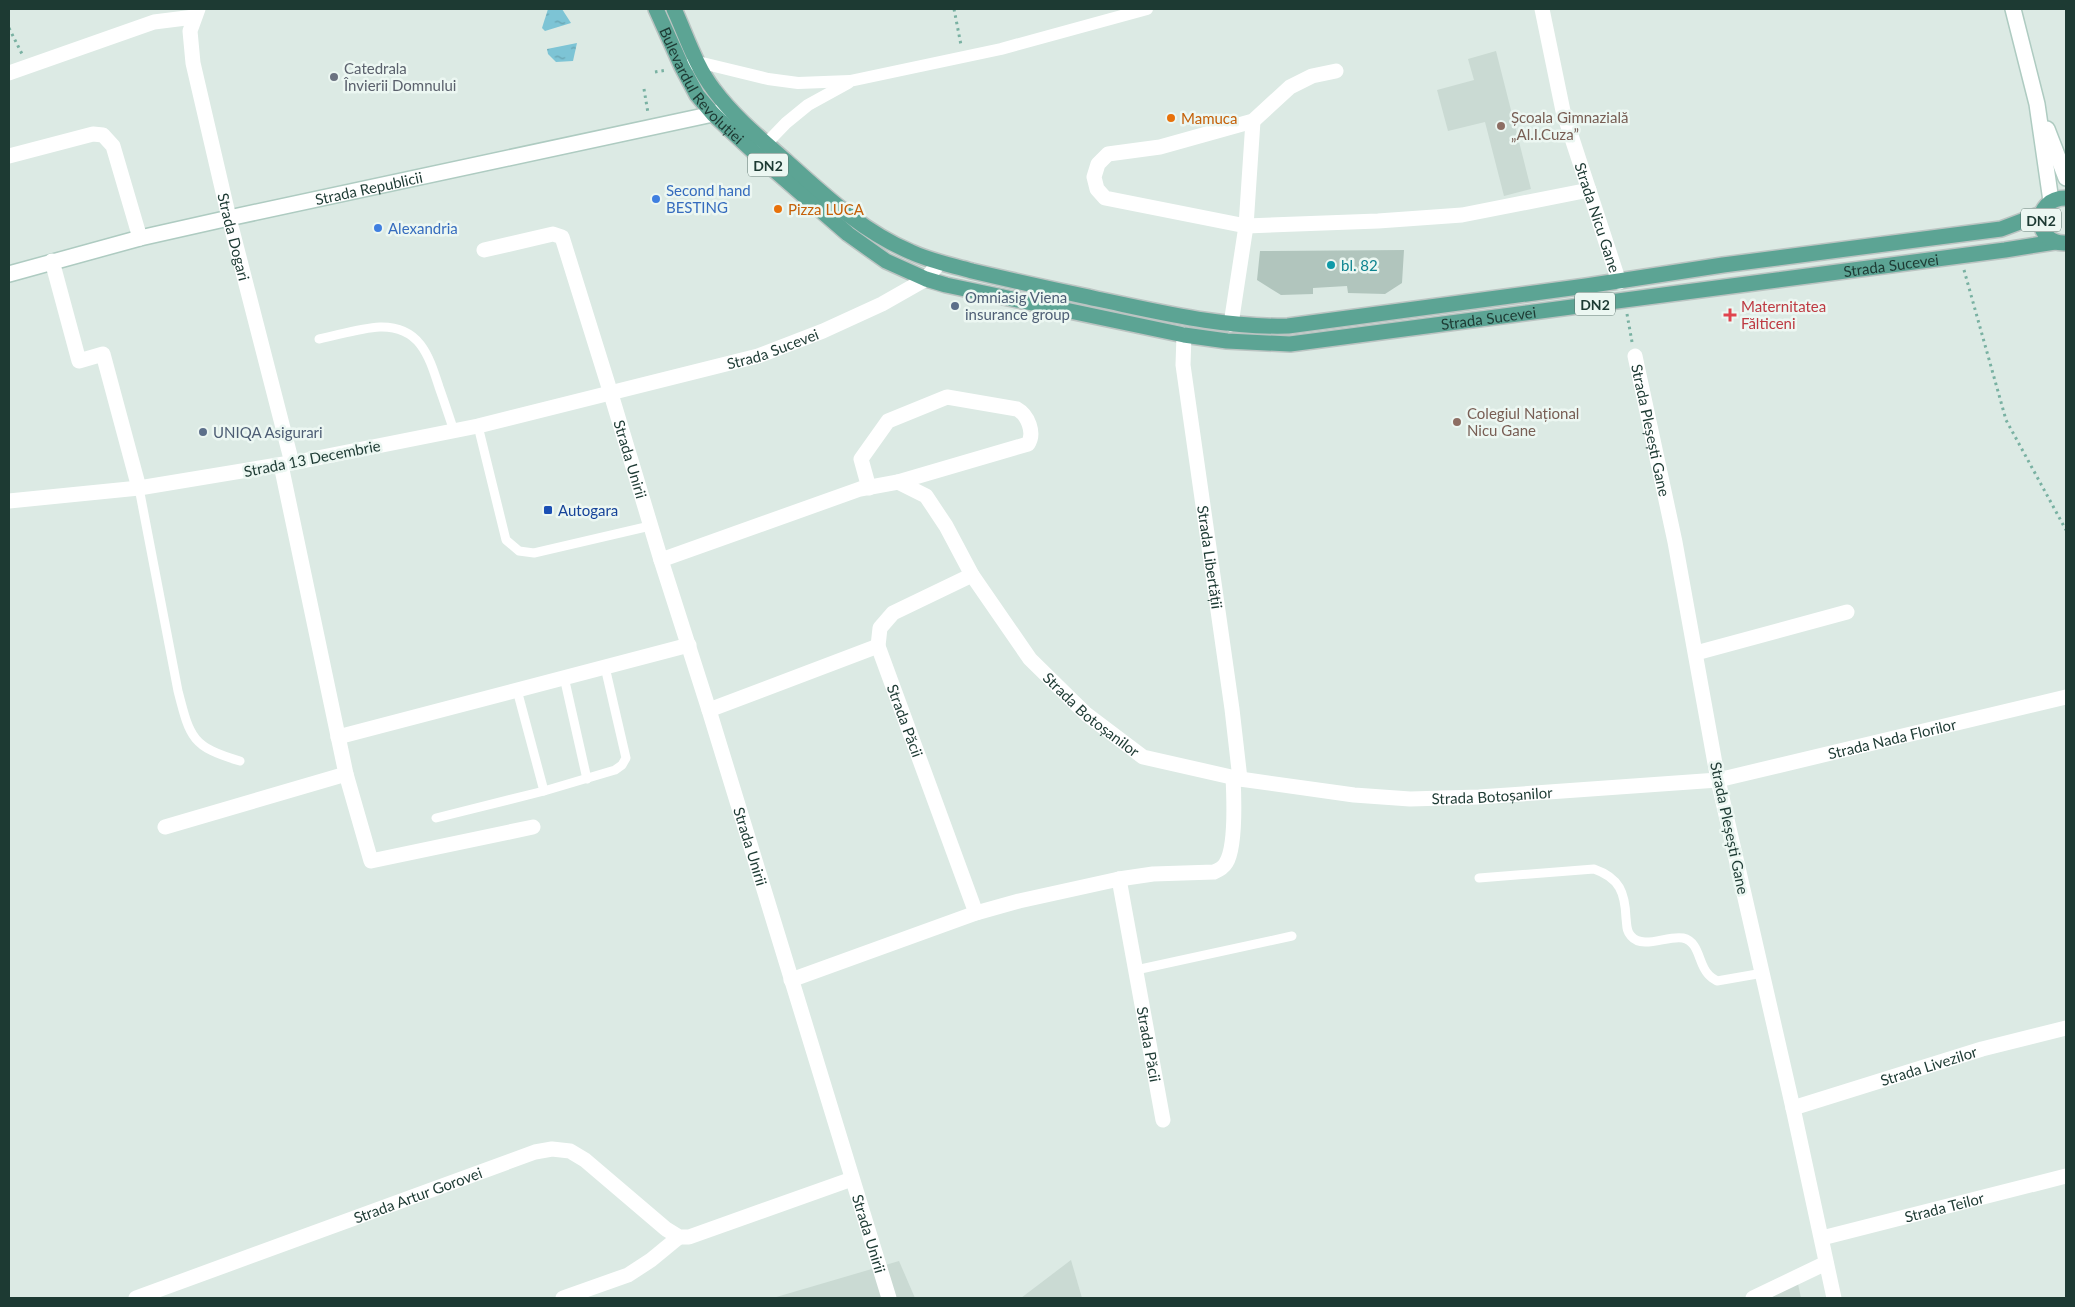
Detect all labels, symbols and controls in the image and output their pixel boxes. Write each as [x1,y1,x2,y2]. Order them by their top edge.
street label: Bulevardul Revoluției [656,24,748,147]
place label: Catedrala Învierii Domnului [343,59,456,94]
marker: Catedrala Învierii Domnului [328,71,340,83]
place label: Școala Gimnazială „Al.I.Cuza” [1511,108,1628,143]
place label: Mamuca [1181,109,1237,127]
marker: Mamuca [1165,112,1177,124]
marker: Școala Gimnazială „Al.I.Cuza” [1495,120,1507,132]
road number: DN2 [748,154,788,176]
street label: Strada Nicu Gane [1571,160,1624,275]
street label: Strada Republicii [313,168,424,208]
place label: Second hand BESTING [666,181,751,216]
street label: Strada Dogari [214,191,254,282]
marker: Second hand BESTING [650,193,662,205]
place label: Pizza LUCA [788,200,865,218]
marker: Pizza LUCA [772,203,784,215]
road number: DN2 [2021,208,2061,232]
place label: Alexandria [388,219,458,237]
marker: Alexandria [372,222,384,234]
street label: Strada Sucevei [1842,250,1940,280]
place label: bl. 82 [1341,256,1378,274]
marker: bl. 82 [1325,259,1337,271]
place label: Omniasig Viena insurance group [965,288,1070,323]
road number: DN2 [1575,292,1615,316]
place label: Maternitatea Fălticeni [1741,297,1826,332]
marker: Omniasig Viena insurance group [949,300,961,312]
street label: Strada Sucevei [1440,303,1537,333]
marker: Maternitatea Fălticeni [1723,308,1737,322]
street label: Strada Sucevei [725,325,821,372]
street label: Strada Pleșești Gane [1628,362,1674,498]
place label: Colegiul Național Nicu Gane [1467,404,1579,439]
marker: Colegiul Național Nicu Gane [1451,416,1463,428]
street label: Strada Unirii [610,418,651,501]
place label: UNIQA Asigurari [213,423,323,441]
marker: UNIQA Asigurari [197,426,209,438]
street label: Strada 13 Decembrie [242,436,382,480]
place label: Autogara [558,501,618,519]
marker: Autogara [542,504,554,516]
street label: Strada Libertății [1194,504,1227,610]
street label: Strada Botoșanilor [1040,668,1144,761]
street label: Strada Păcii [884,682,927,759]
street label: Strada Nada Florilor [1826,714,1958,762]
street label: Strada Pleșești Gane [1707,760,1753,896]
street label: Strada Botoșanilor [1431,783,1554,807]
street label: Strada Unirii [730,805,771,888]
street label: Strada Păcii [1133,1005,1165,1083]
street label: Strada Livezilor [1878,1042,1980,1089]
street label: Strada Artur Gorovei [351,1163,484,1227]
street label: Strada Teilor [1902,1188,1986,1226]
street label: Strada Unirii [849,1192,890,1275]

